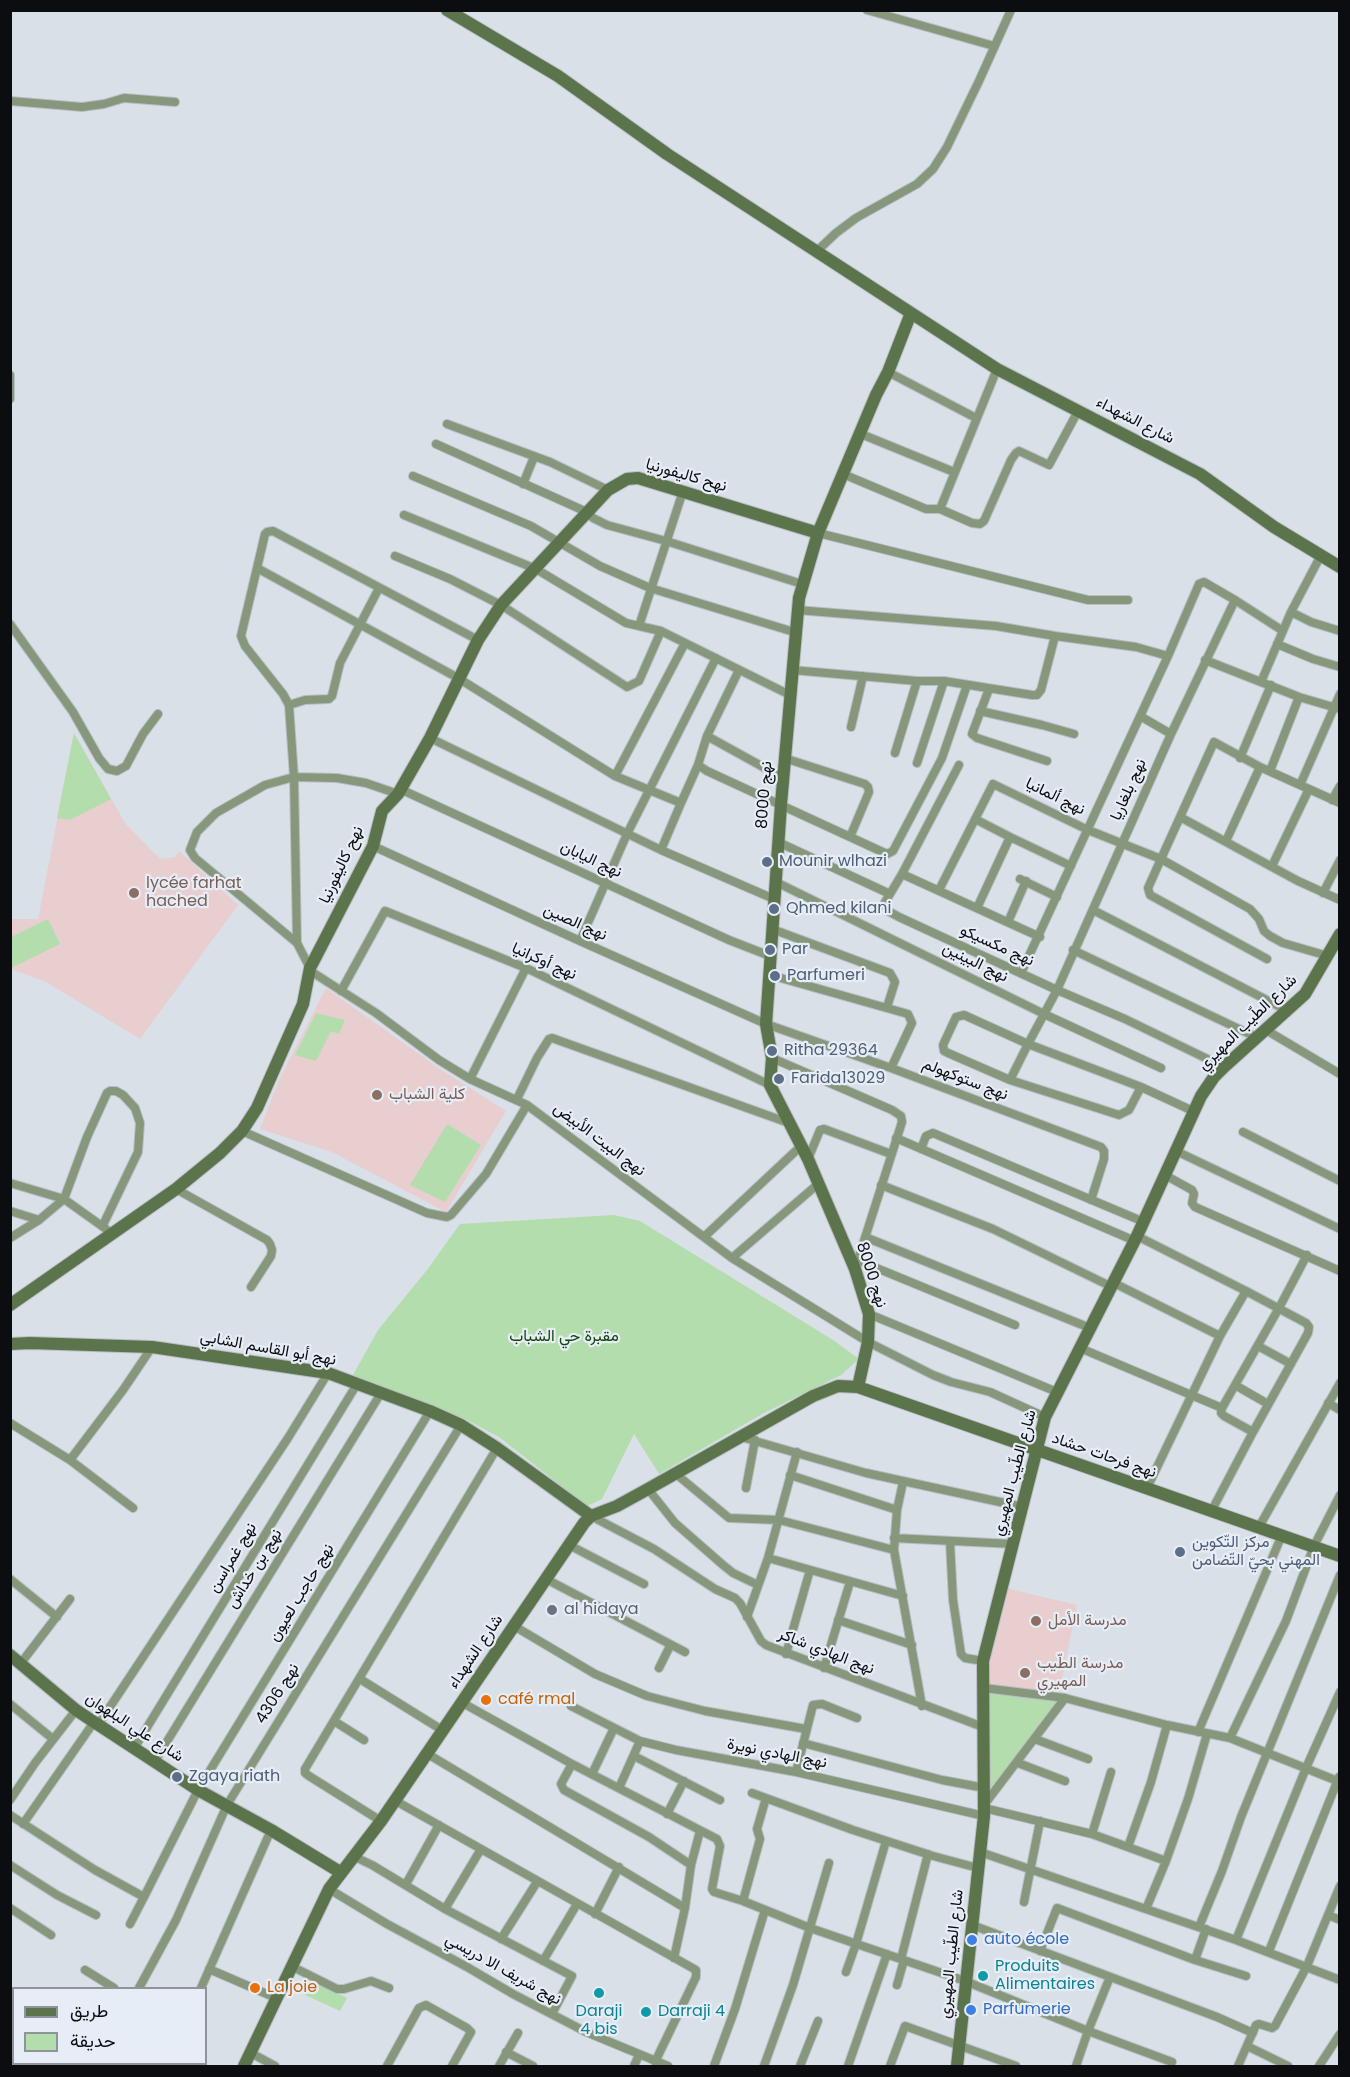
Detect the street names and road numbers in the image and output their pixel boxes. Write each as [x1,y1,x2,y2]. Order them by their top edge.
street label: شارع الشهداء [1093,393,1177,449]
street label: نهح كاليفورنيا [643,455,729,497]
street label: نهج بلغاريا [1107,756,1151,824]
street label: نهج 8000 [753,760,777,830]
street label: نهج ألمانيا [1022,774,1088,820]
street label: نهح كاليفورنيا [316,823,368,907]
street label: نهج اليابان [557,837,625,883]
street label: نهج الصين [540,900,610,946]
street label: نهج مكسيكو [957,921,1037,971]
street label: نهج أوكرانيا [509,939,579,985]
street label: نهج البينين [939,939,1011,987]
street label: شارع الطّيب المهيري [1195,971,1301,1075]
street label: نهج ستوكهولم [919,1055,1011,1105]
street label: نهج البيت الأبيض [549,1099,649,1181]
street label: نهج 8000 [851,1240,891,1310]
street label: نهج أبو القاسم الشابي [199,1328,337,1370]
street label: شارع الطّيب المهيري [989,1408,1041,1538]
street label: نهج فرحات حشاد [1049,1429,1159,1483]
street label: نهج غمراسن [205,1520,261,1596]
street label: نهج بن خداش [223,1526,287,1612]
street label: نهج حاجب لعيون [265,1541,339,1645]
street label: شارع الشهداء [444,1611,508,1693]
street label: نهج الهادي شاكر [775,1625,877,1679]
street label: نهج 4306 [252,1660,304,1728]
street label: شارع علي البلهوان [81,1689,187,1767]
street label: نهج الهادي نويرة [726,1735,828,1773]
street label: شارع الطّيب المهيري [936,1888,968,2020]
street label: نهج شريف الا دريسي [442,1930,564,2010]

